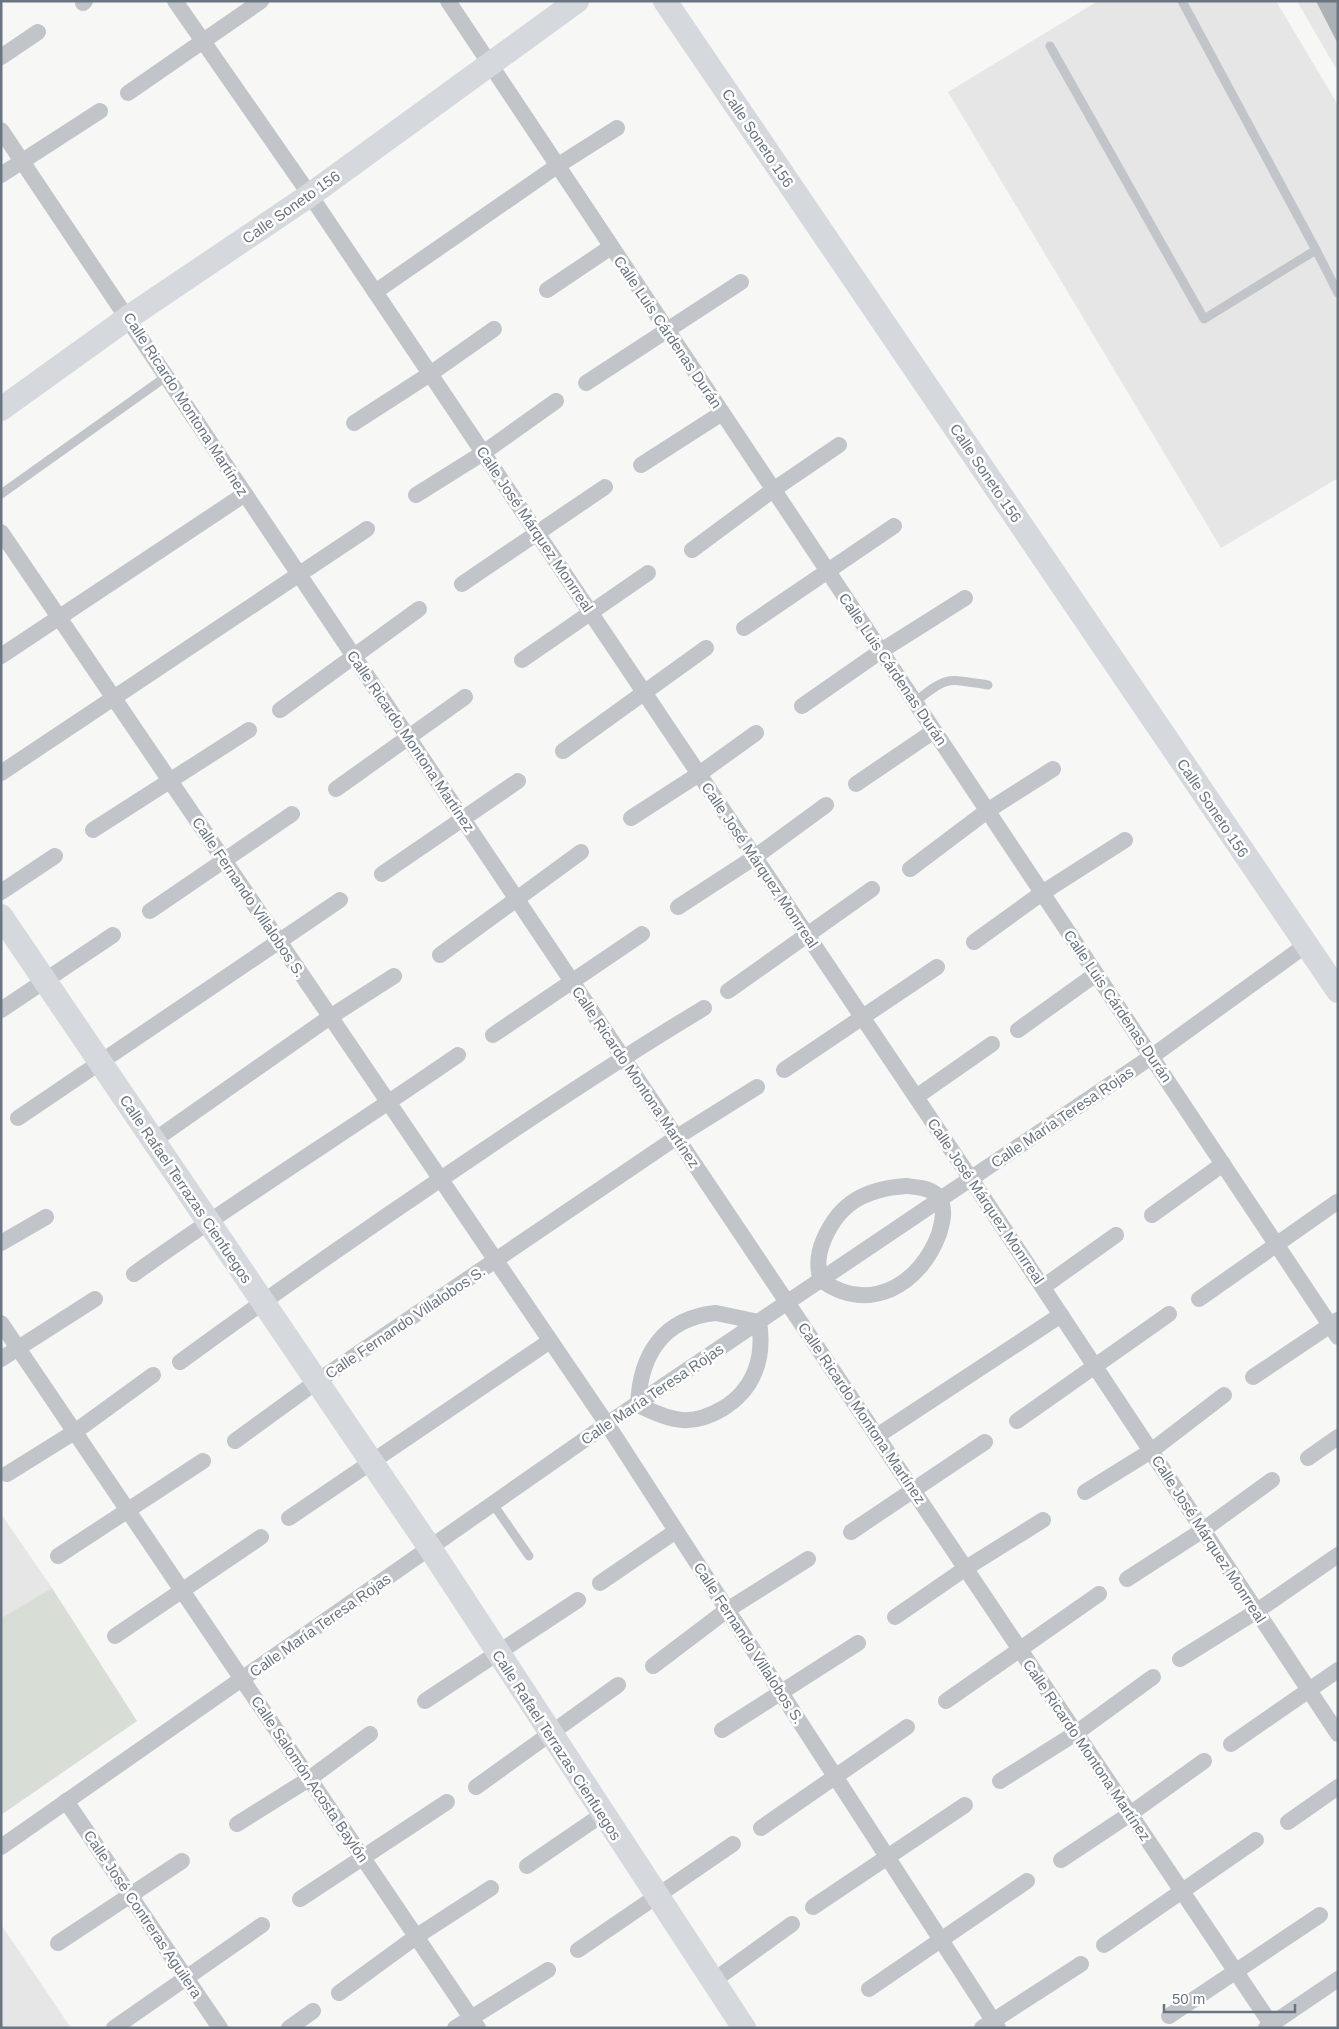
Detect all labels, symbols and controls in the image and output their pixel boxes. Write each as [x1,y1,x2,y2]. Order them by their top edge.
street label: Calle Soneto 156 [719,86,797,190]
street label: Calle Soneto 156 [239,167,343,247]
street label: Calle Luis Cárdenas Durán [611,253,725,411]
street label: Calle Ricardo Montona Martínez [120,309,252,499]
street label: Calle Soneto 156 [947,421,1025,525]
street label: Calle José Márquez Monrreal [473,443,597,615]
street label: Calle Luis Cárdenas Durán [836,590,950,748]
street label: Calle Ricardo Montona Martínez [344,647,478,835]
street label: Calle Soneto 156 [1174,756,1252,860]
street label: Calle José Márquez Monrreal [698,779,822,951]
street label: Calle Fernando Villalobos S. [189,814,309,980]
street label: Calle Luis Cárdenas Durán [1061,927,1175,1085]
street label: Calle Ricardo Montona Martínez [569,983,703,1171]
street label: Calle María Teresa Rojas [988,1063,1136,1171]
street label: Calle Rafael Terrazas Cienfuegos [117,1092,255,1286]
street label: Calle José Márquez Monrreal [924,1115,1048,1287]
street label: Calle Fernando Villalobos S. [322,1262,488,1382]
street label: Calle Ricardo Montona Martínez [795,1319,929,1507]
street label: Calle María Teresa Rojas [578,1340,726,1448]
street label: Calle José Márquez Monrreal [1149,1452,1269,1626]
street label: Calle Fernando Villalobos S. [690,1559,808,1727]
street label: Calle María Teresa Rojas [246,1570,394,1680]
street label: Calle Rafael Terrazas Cienfuegos [489,1647,625,1843]
street label: Calle Ricardo Montona Martínez [1020,1656,1154,1844]
street label: Calle Salomón Acosta Baylón [248,1693,372,1865]
street label: Calle José Contreras Aguilera [80,1827,206,2002]
scale bar [1164,1982,1295,2014]
text: 50 m [1172,1990,1205,2007]

